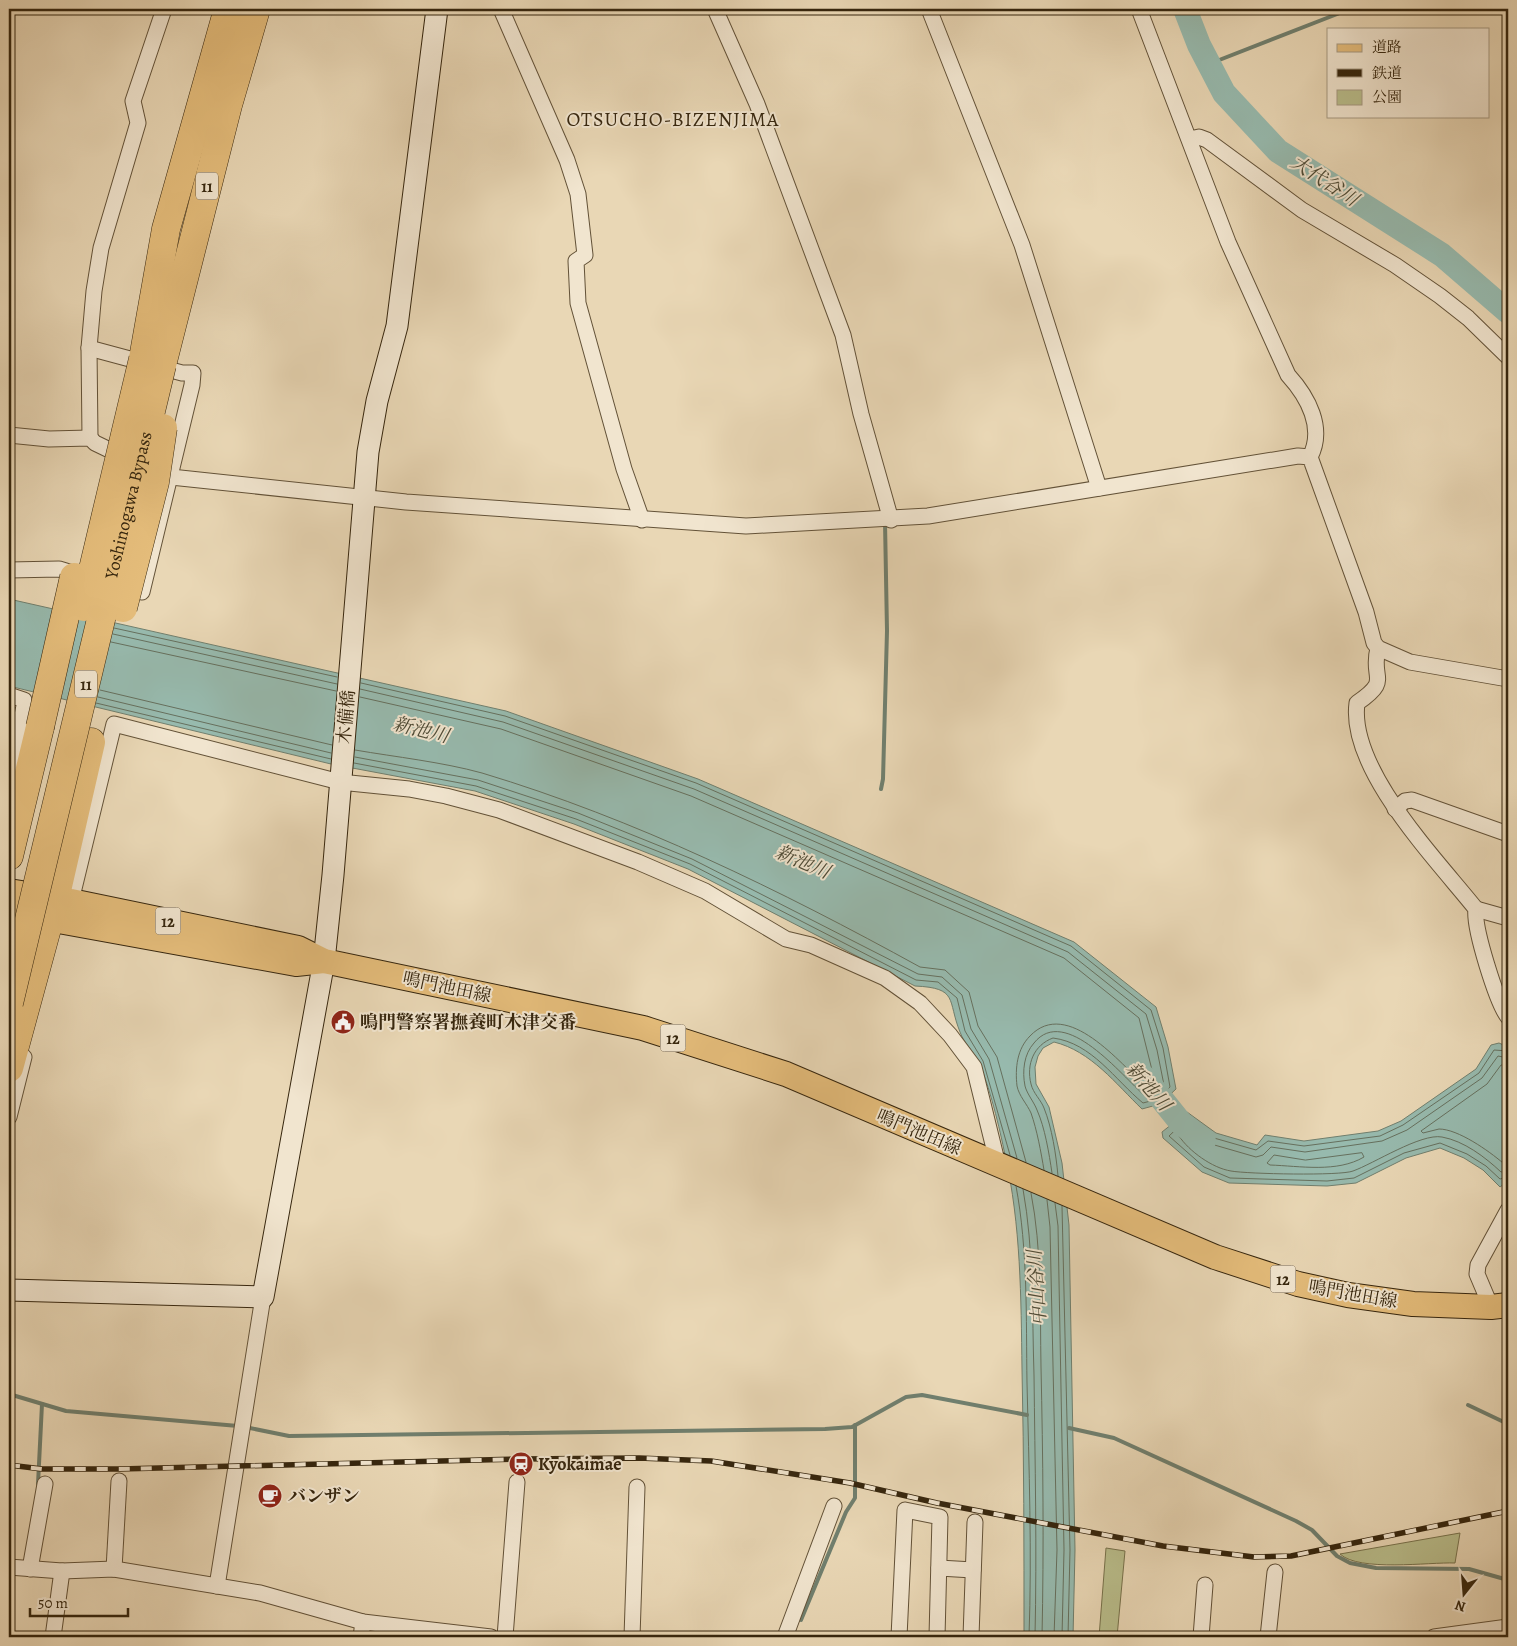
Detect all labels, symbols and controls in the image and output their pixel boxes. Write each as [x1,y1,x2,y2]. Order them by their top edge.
legend [1327,28,1490,118]
text: 道路 [1372,37,1402,57]
text: 鉄道 [1372,63,1402,83]
text: 公園 [1372,87,1402,107]
district label: OTSUCHO-BIZENJIMA [566,106,780,133]
water label: 大代谷川 [1285,149,1365,214]
road number: 11 [196,172,218,200]
street label: Yoshinogawa Bypass [99,429,158,582]
road number: 11 [75,671,97,698]
street label: 木備橋 [332,689,360,745]
water label: 新池川 [390,710,453,750]
water label: 新池川 [771,839,836,886]
road number: 12 [156,908,180,934]
street label: 鳴門池田線 [400,966,494,1008]
public building icon: 鳴門警察署撫養町木津交番 [330,1009,356,1035]
place label: 鳴門警察署撫養町木津交番 [360,1010,576,1034]
road number: 12 [660,1024,686,1052]
water label: 新池川 [1120,1057,1178,1118]
street label: 鳴門池田線 [873,1103,965,1161]
water label: 中山谷川 [1021,1247,1053,1327]
road number: 12 [1270,1266,1296,1292]
street label: 鳴門池田線 [1307,1274,1399,1314]
station icon: Kyokaimae [508,1451,534,1477]
place label: Kyokaimae [538,1452,622,1476]
cafe icon: バンザン [257,1483,283,1509]
place label: バンザン [288,1484,360,1508]
north arrow [1440,1568,1490,1618]
scale bar [30,1586,128,1618]
text: 50 m [38,1593,68,1613]
text: N [1453,1595,1468,1617]

